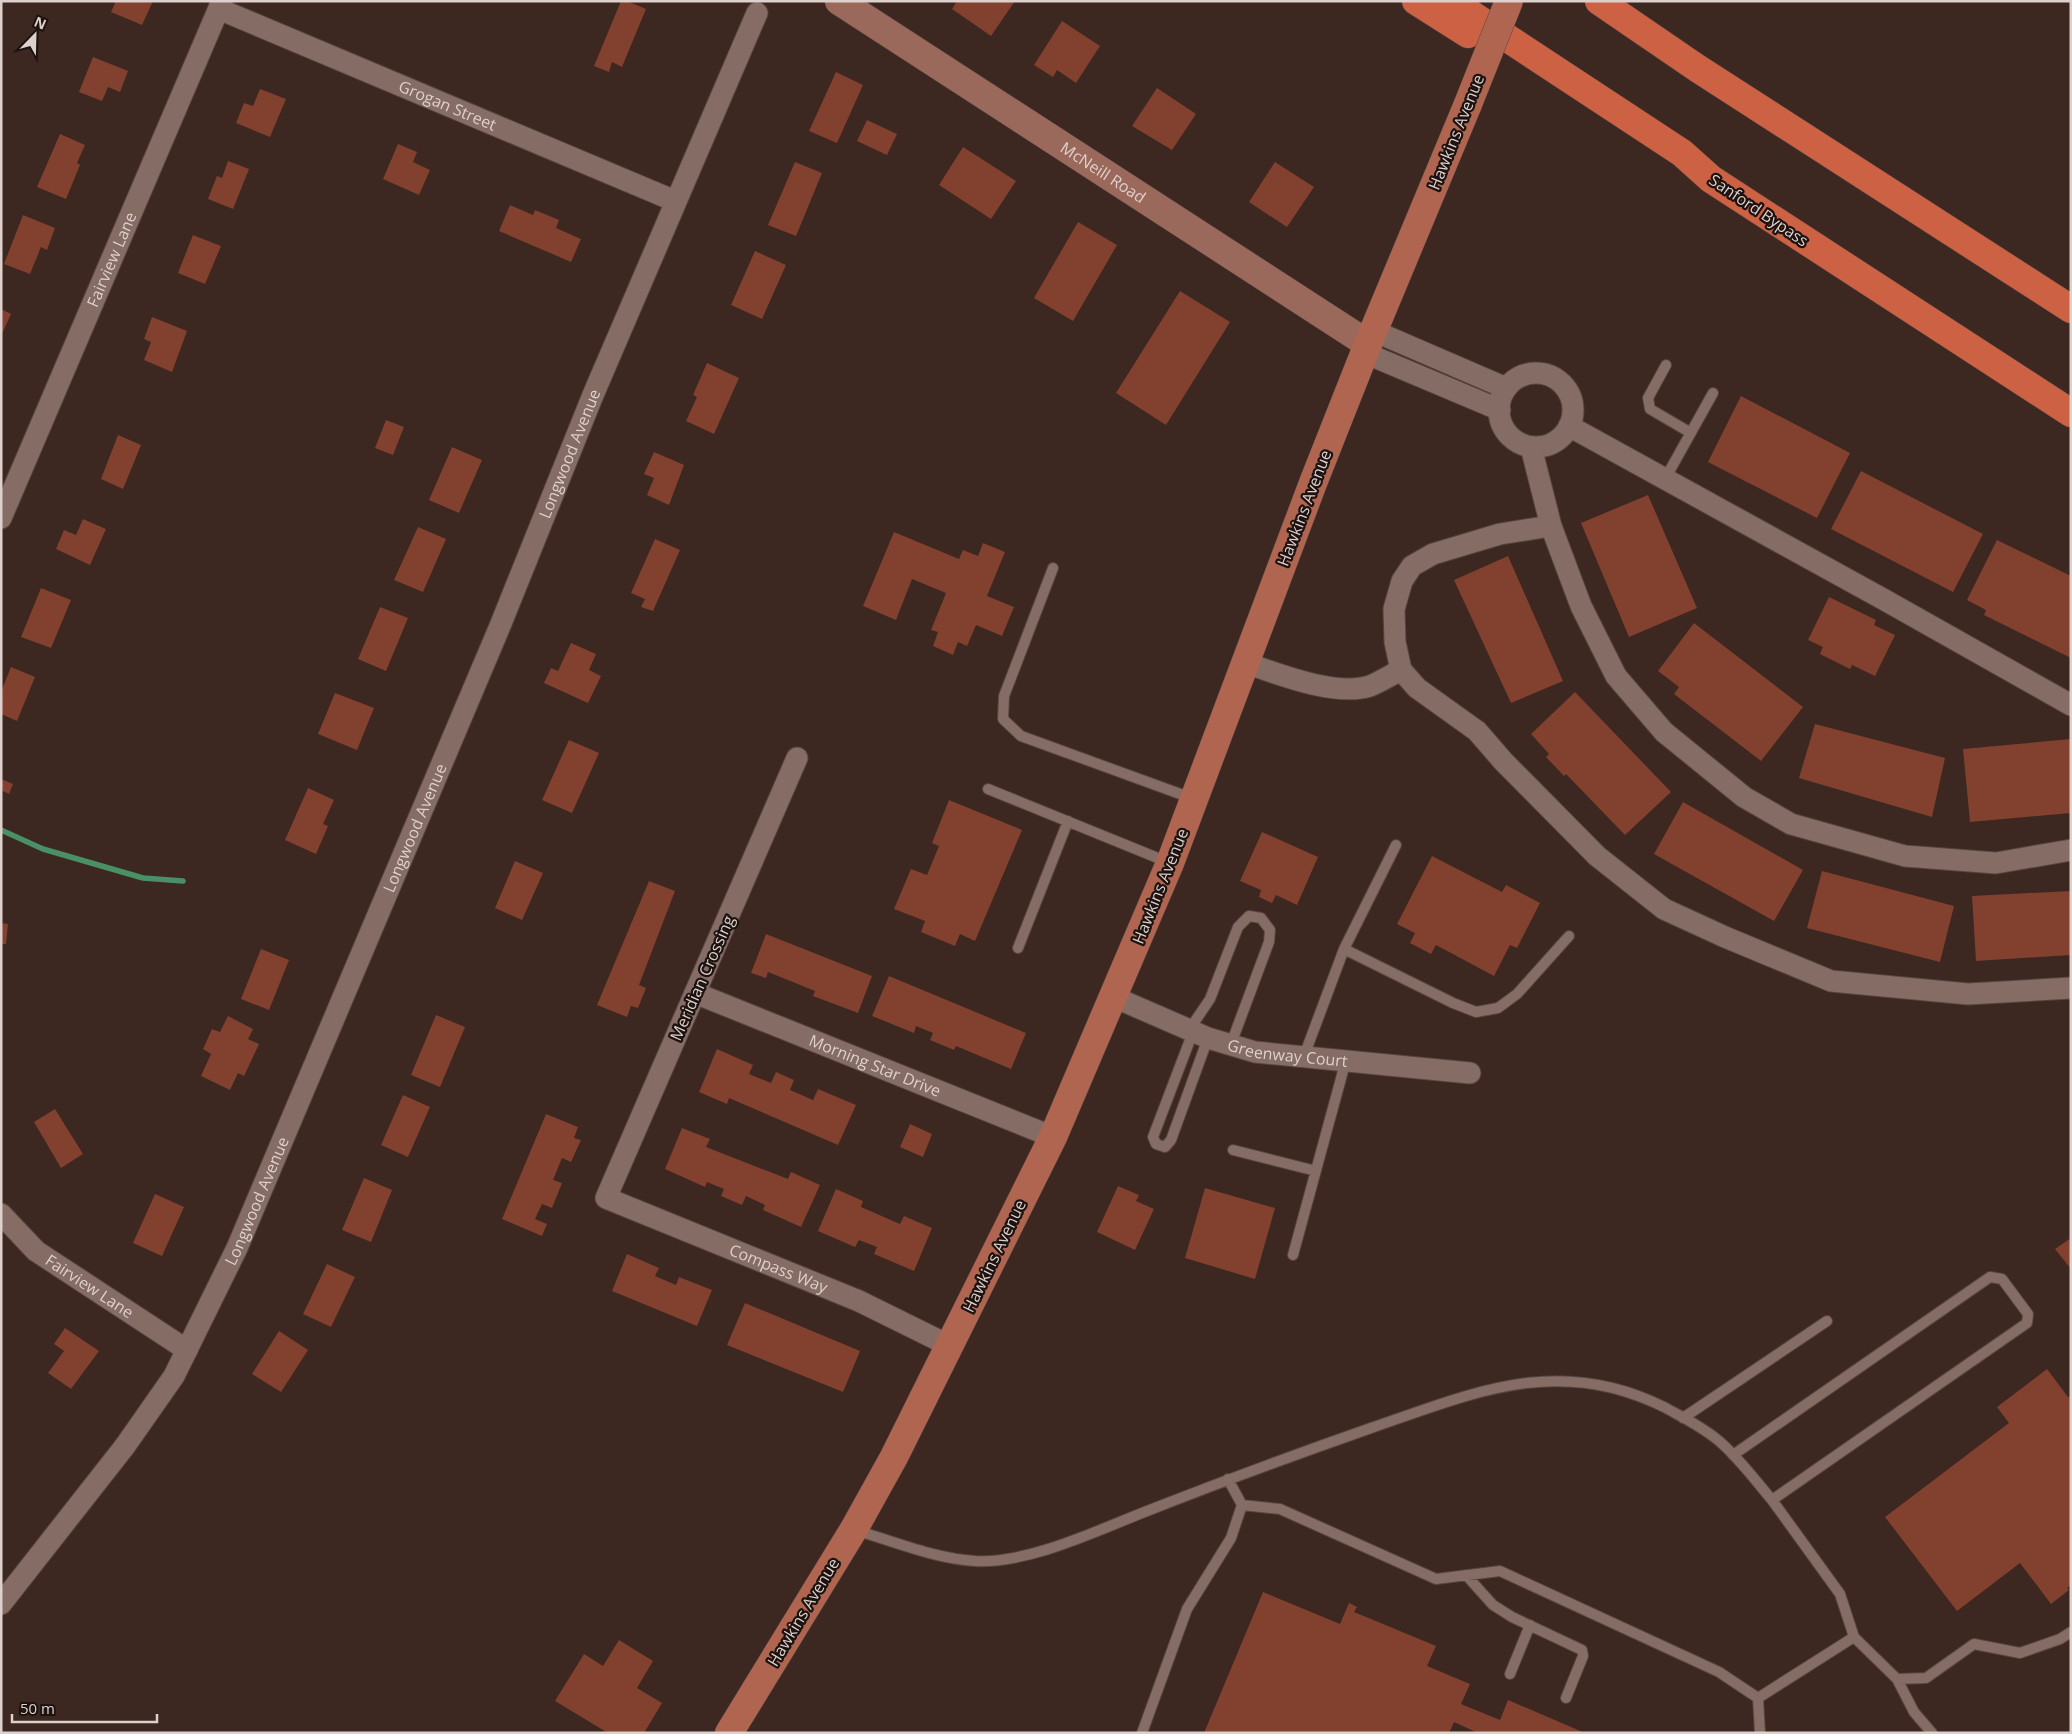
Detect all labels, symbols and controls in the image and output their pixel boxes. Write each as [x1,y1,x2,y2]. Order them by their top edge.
north arrow [10,10,60,60]
text: N [31,12,49,34]
street label: Hawkins Avenue [1423,71,1489,193]
street label: Grogan Street [395,75,500,136]
street label: McNeill Road [1056,137,1150,208]
street label: Sanford Bypass [1705,169,1813,251]
street label: Fairview Lane [81,209,141,311]
street label: Longwood Avenue [533,385,605,522]
street label: Hawkins Avenue [1272,447,1336,569]
street label: Longwood Avenue [378,760,452,896]
street label: Hawkins Avenue [1127,825,1193,947]
street label: Meridian Crossing [665,912,740,1044]
street label: Morning Star Drive [806,1029,944,1102]
street label: Greenway Court [1225,1033,1349,1072]
street label: Longwood Avenue [219,1133,294,1269]
street label: Hawkins Avenue [957,1196,1031,1316]
street label: Compass Way [726,1238,832,1298]
street label: Fairview Lane [41,1249,138,1323]
street label: Hawkins Avenue [762,1554,844,1670]
scale bar [12,1692,158,1724]
text: 50 m [20,1698,55,1718]

